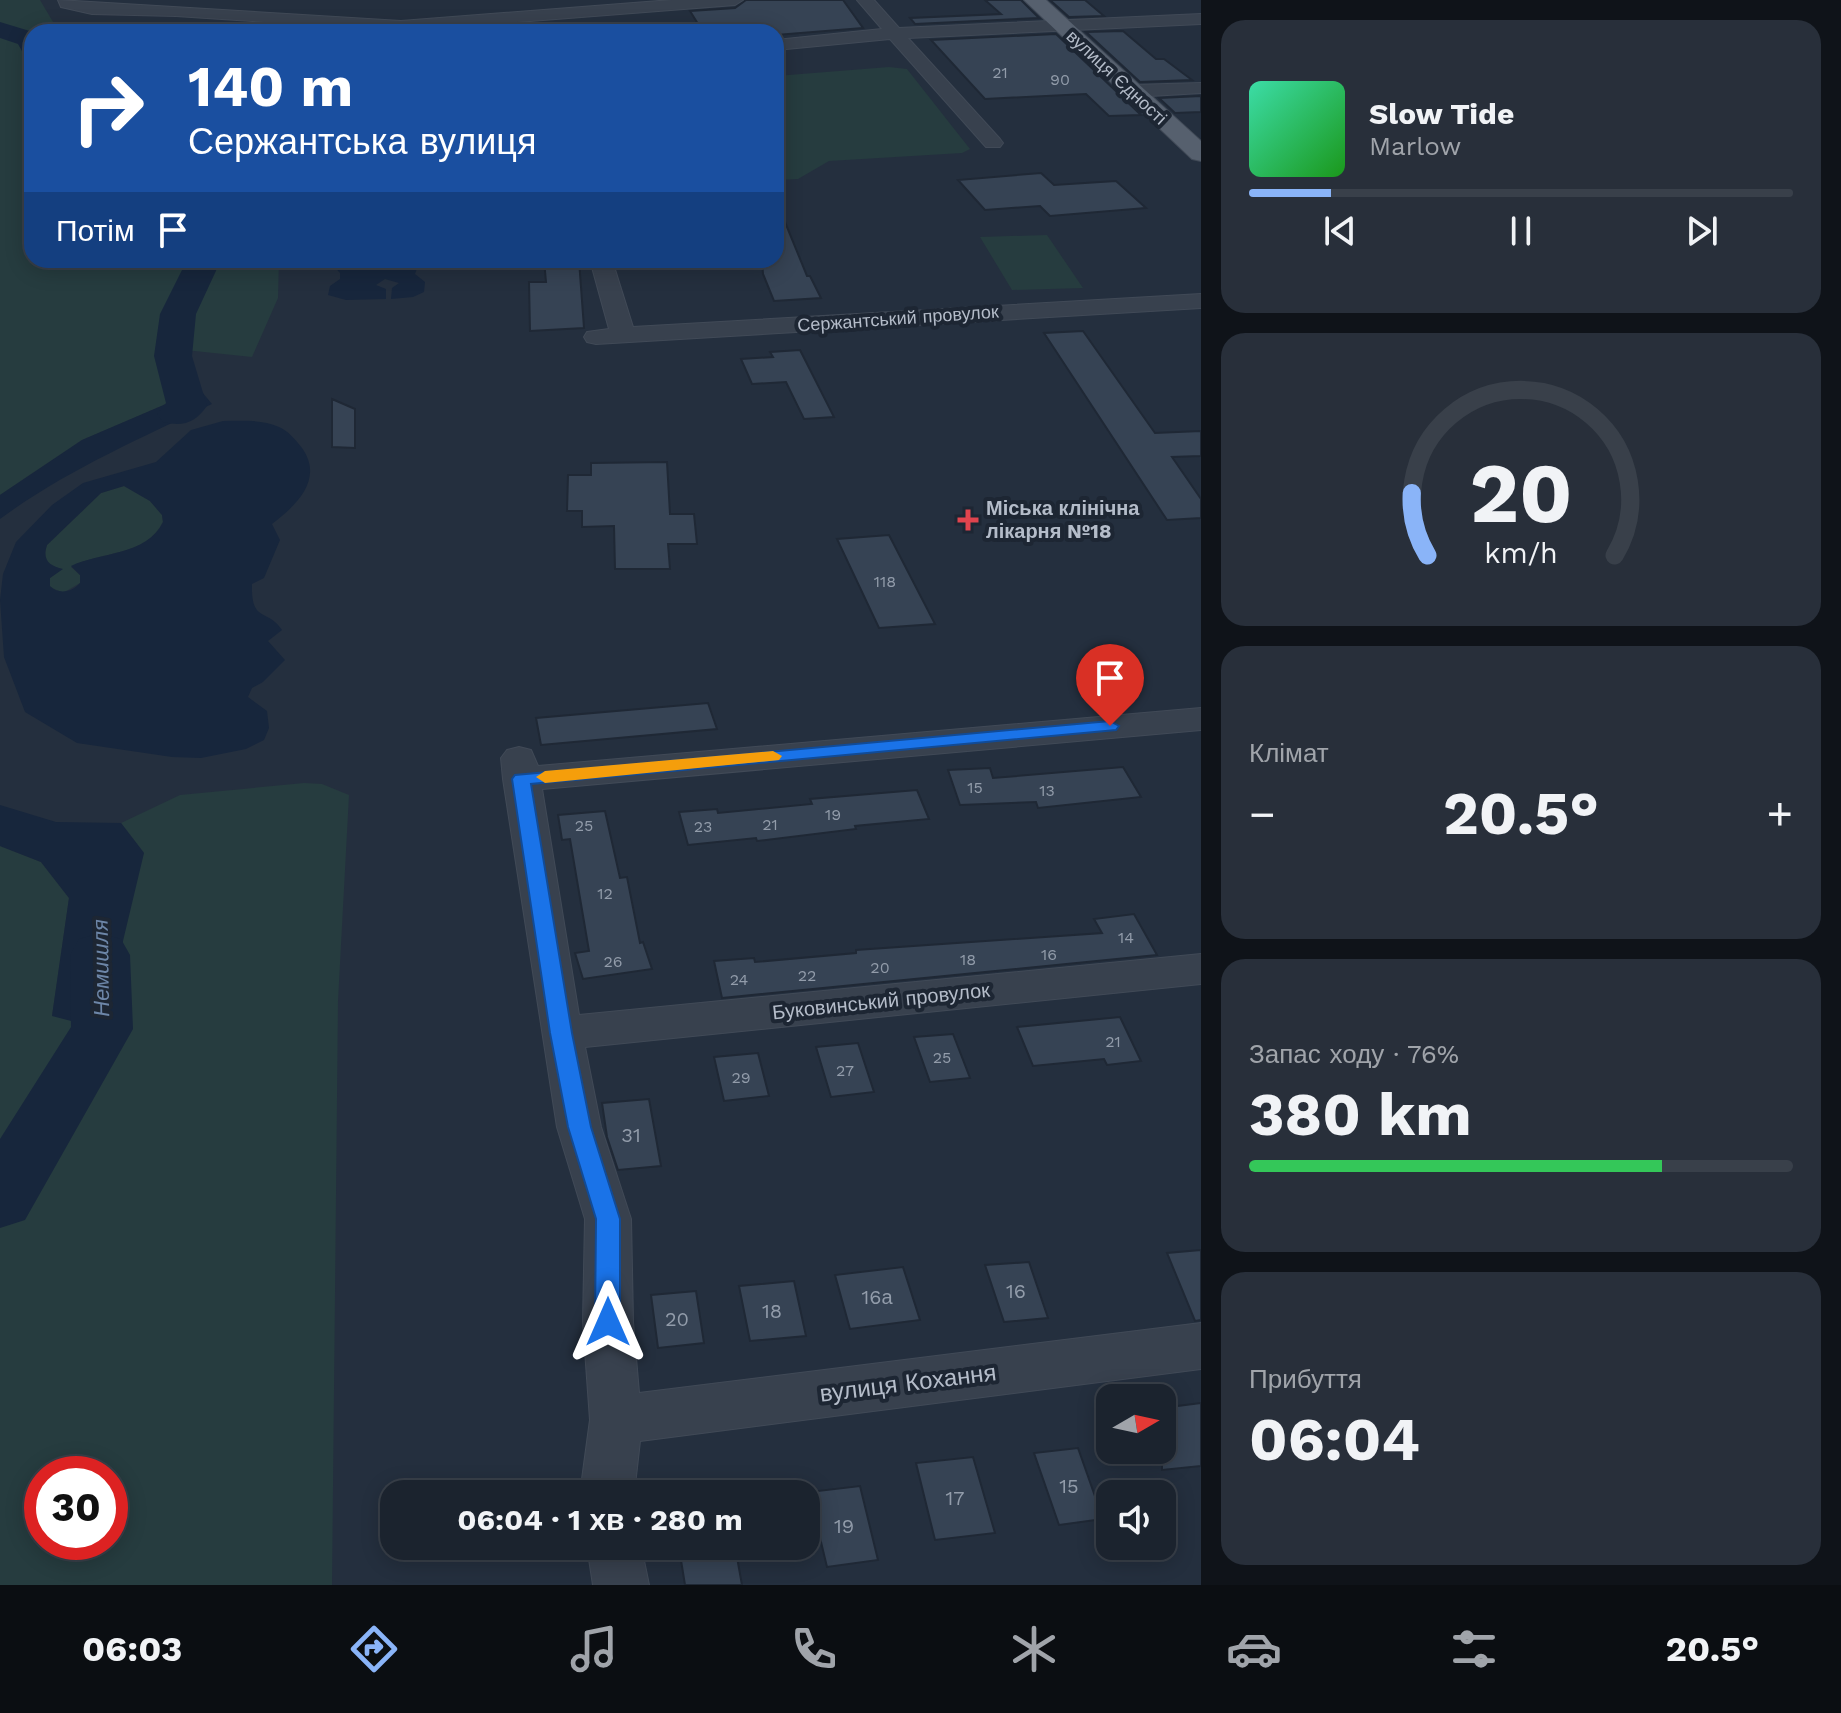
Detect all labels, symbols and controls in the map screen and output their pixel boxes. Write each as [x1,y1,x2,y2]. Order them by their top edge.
street label: вулиця Єдності [1063,25,1171,129]
text: 140 m [188,54,353,120]
icon: right [56,56,160,160]
house number: 21 [992,63,1008,82]
house number: 90 [1050,70,1070,89]
text: Slow Tide [1369,96,1514,131]
text: Сержантська вулиця [188,121,536,163]
text: Marlow [1369,131,1461,161]
icon: arrive [151,208,195,252]
icon: previous [1318,209,1362,253]
icon: pause [1499,209,1543,253]
icon: next [1680,209,1724,253]
text: Потім [56,213,135,248]
street label: Сержантський провулок [797,300,999,336]
text: 20 [1469,444,1573,541]
place label: Міська клінічна лікарня №18 [986,496,1140,543]
marker: Міська клінічна лікарня №18 [957,509,979,531]
text: km/h [1484,536,1558,570]
house number: 118 [874,572,896,591]
pin [1076,644,1144,726]
icon: arrive [1088,656,1132,700]
text: Клімат [1249,738,1329,768]
house number: 15 [967,778,983,797]
text: 20.5° [1443,778,1599,849]
house number: 13 [1039,781,1055,800]
text: − [1249,788,1276,840]
text: + [1766,788,1793,840]
house number: 19 [825,805,841,824]
house number: 21 [762,815,778,834]
house number: 25 [575,816,593,835]
house number: 23 [694,817,712,836]
house number: 12 [597,884,613,903]
water label: Немишля [88,919,114,1017]
house number: 14 [1118,928,1134,947]
house number: 16 [1041,945,1057,964]
house number: 18 [960,950,976,969]
house number: 26 [603,952,623,971]
house number: 20 [870,958,890,977]
house number: 22 [798,966,816,985]
house number: 24 [730,970,749,989]
street label: Буковинський провулок [771,978,991,1024]
house number: 21 [1105,1032,1121,1051]
text: Запас ходу · 76% [1249,1039,1459,1069]
house number: 25 [933,1048,951,1067]
house number: 27 [836,1061,854,1080]
house number: 29 [731,1068,751,1087]
text: 380 km [1249,1079,1472,1150]
house number: 31 [621,1123,641,1147]
house number: 16 [1006,1279,1026,1303]
position arrow [566,1280,650,1364]
house number: 16а [861,1285,893,1309]
house number: 18 [762,1299,782,1323]
house number: 20 [665,1307,689,1331]
street label: вулиця Кохання [818,1358,998,1408]
text: Прибуття [1249,1364,1362,1394]
north arrow [1096,1384,1176,1464]
map controls [1096,1384,1176,1560]
text: 06:04 [1249,1404,1420,1475]
speed limit sign: 30 [24,1456,128,1560]
house number: 15 [1059,1474,1079,1498]
button: sound [1096,1480,1176,1560]
house number: 17 [945,1486,965,1510]
text: 06:04 · 1 хв · 280 m [457,1502,743,1537]
house number: 19 [834,1514,854,1538]
icon: directions [346,1621,402,1677]
icon: music [566,1621,622,1677]
icon: phone [786,1621,842,1677]
icon: climate [1006,1621,1062,1677]
icon: car [1226,1621,1282,1677]
icon: filters [1446,1621,1502,1677]
text: 06:03 [82,1628,182,1670]
text: 20.5° [1665,1628,1759,1670]

